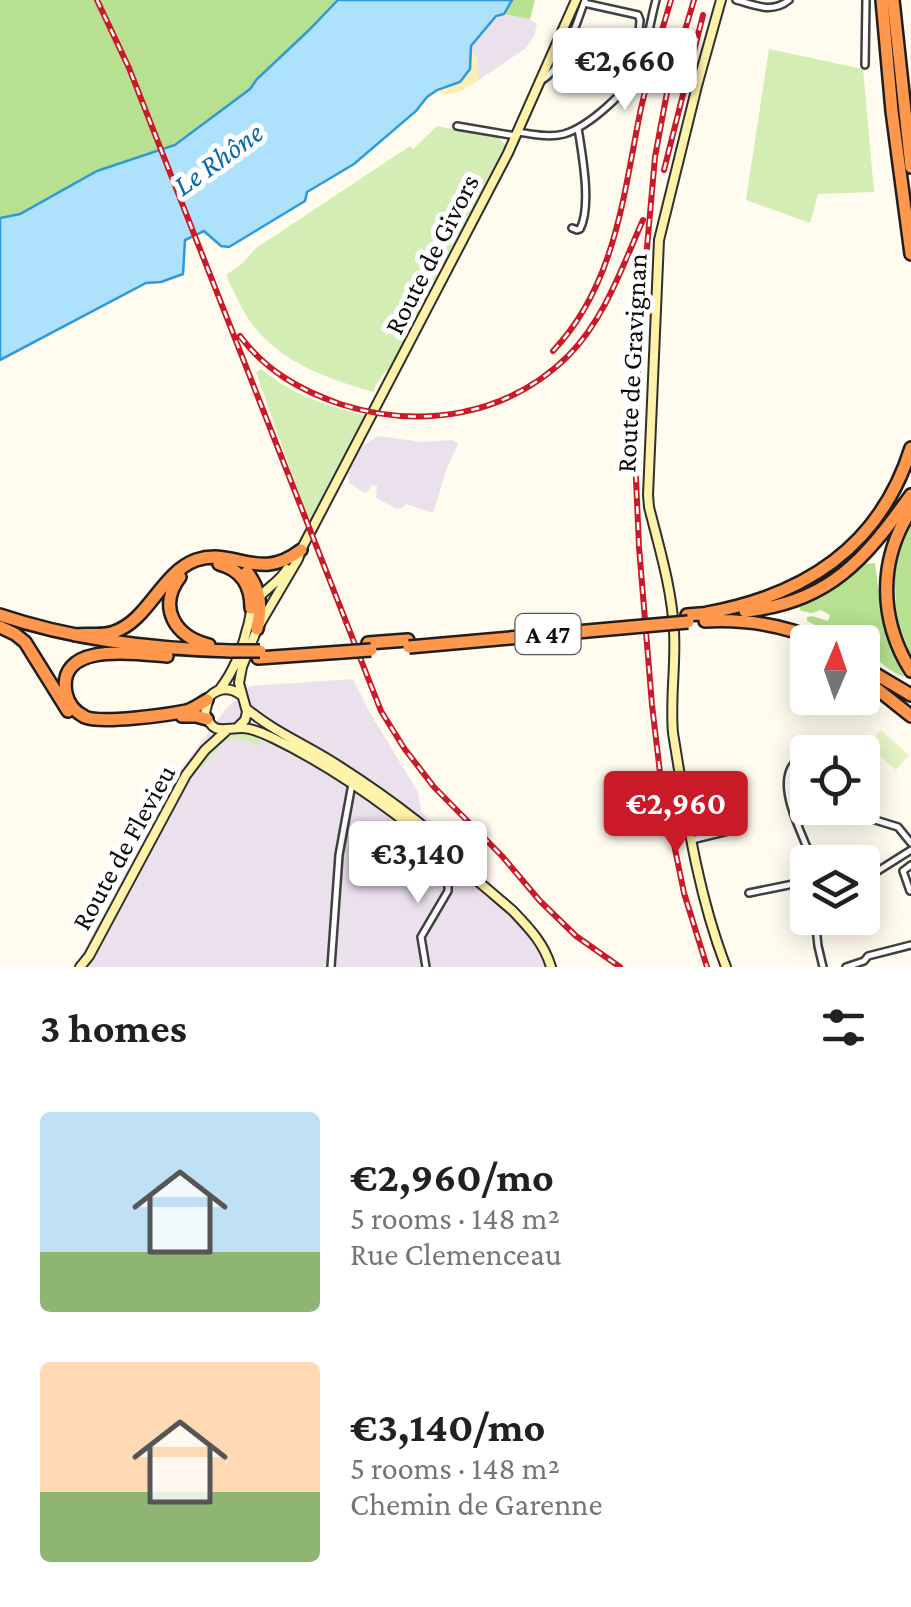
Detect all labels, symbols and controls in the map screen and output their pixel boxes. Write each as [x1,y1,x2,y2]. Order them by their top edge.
pin: €2,660 [544,28,706,113]
text: €2,660 [575,42,675,78]
water label: Le Rhône [167,115,269,202]
street label: Route de Givors [378,169,485,339]
street label: Route de Gravignan [610,253,653,474]
road number: A 47 [516,614,580,654]
north arrow [790,625,880,715]
map controls [790,625,880,935]
button: locate [790,735,880,825]
street label: Route de Flevieu [65,759,182,935]
pin: €2,960 [595,771,757,856]
text: €2,960 [626,785,726,821]
pin: €3,140 [337,821,499,906]
text: €3,140 [371,835,465,871]
button: layers [790,845,880,935]
icon: filters [816,1000,871,1055]
text: 3 homes [40,1004,187,1051]
icon: home [120,1152,240,1272]
text: €2,960/mo [350,1153,554,1200]
text: 5 rooms · 148 m² [350,1200,560,1236]
text: Rue Clemenceau [350,1236,562,1272]
icon: home [120,1402,240,1522]
text: €3,140/mo [350,1403,545,1450]
text: 5 rooms · 148 m² [350,1450,560,1486]
text: Chemin de Garenne [350,1486,603,1522]

